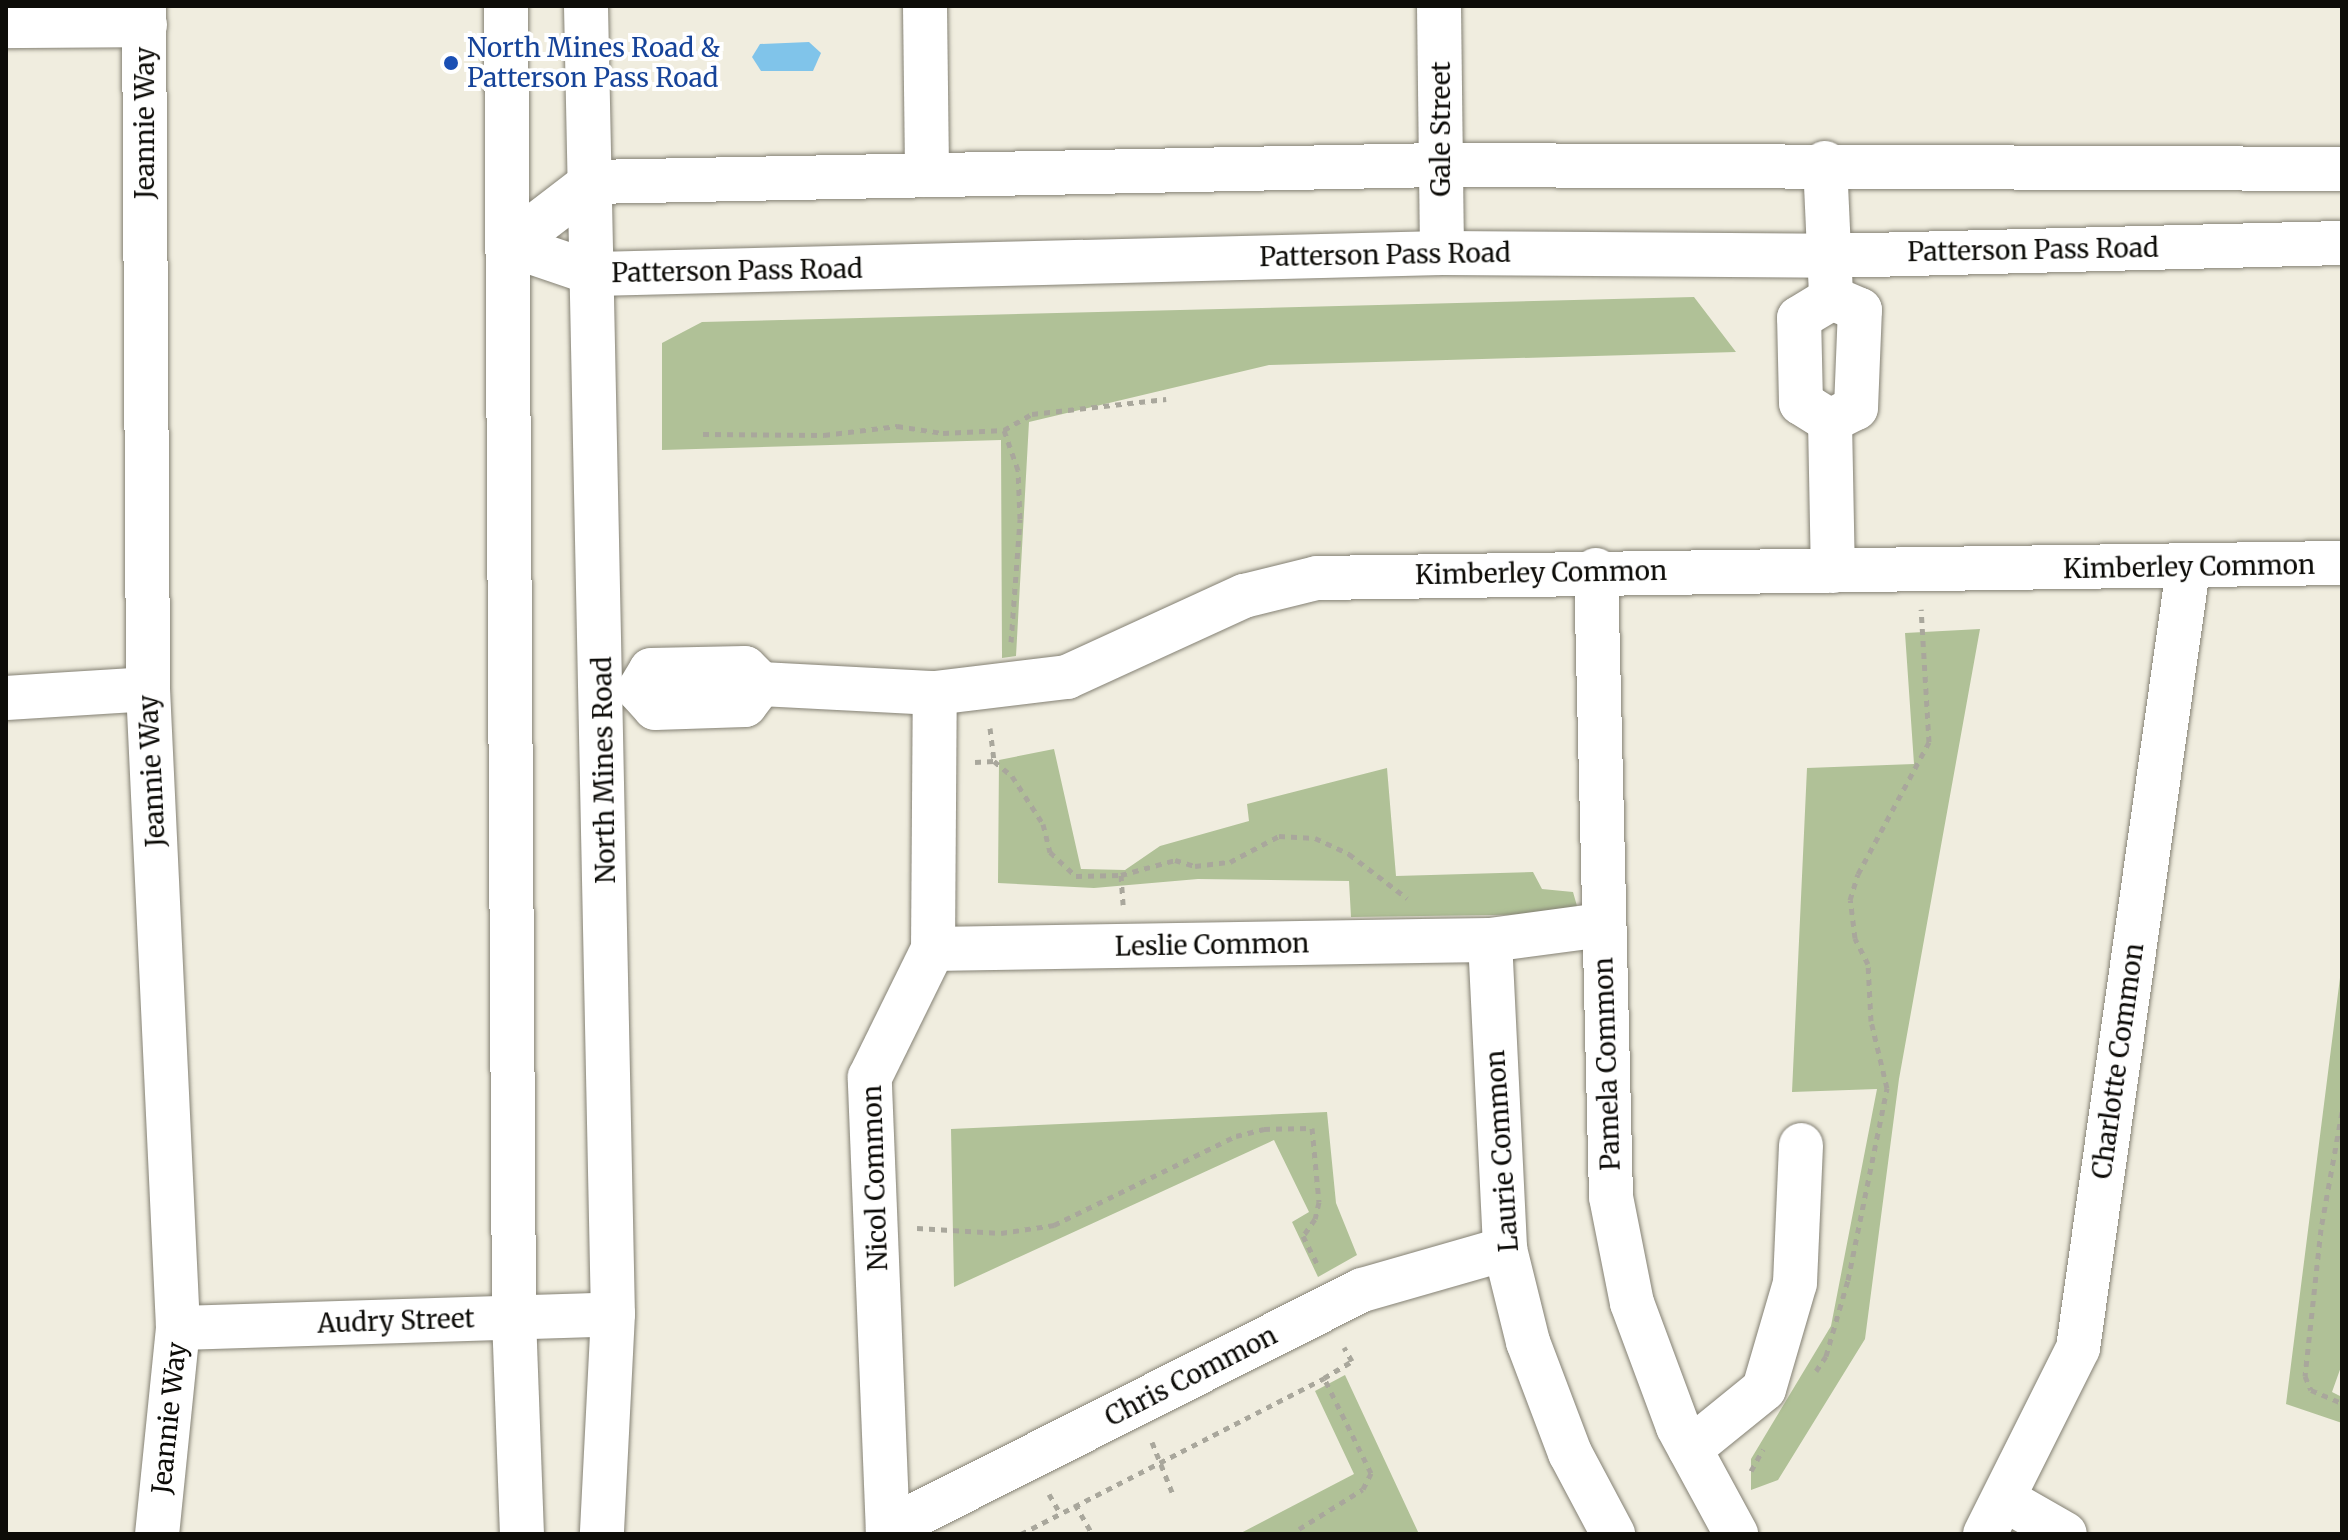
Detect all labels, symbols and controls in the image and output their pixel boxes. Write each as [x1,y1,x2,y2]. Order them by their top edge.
place label: North Mines Road & Patterson Pass Road [467,32,720,94]
street label: Jeannie Way [129,47,161,199]
marker: North Mines Road & Patterson Pass Road [442,54,460,72]
street label: Gale Street [1425,61,1457,197]
street label: Patterson Pass Road [1907,232,2159,268]
street label: Patterson Pass Road [1259,237,1511,273]
street label: Patterson Pass Road [611,253,863,289]
street label: Kimberley Common [2063,549,2315,585]
street label: Kimberley Common [1415,555,1667,591]
street label: North Mines Road [586,656,622,884]
street label: Jeannie Way [132,694,172,848]
street label: Leslie Common [1114,928,1310,962]
street label: Charlotte Common [2086,941,2150,1181]
street label: Pamela Common [1588,957,1626,1171]
street label: Laurie Common [1479,1049,1525,1253]
street label: Nicol Common [856,1085,894,1271]
street label: Audry Street [317,1303,475,1339]
street label: Chris Common [1100,1319,1282,1433]
street label: Jeannie Way [146,1341,192,1495]

